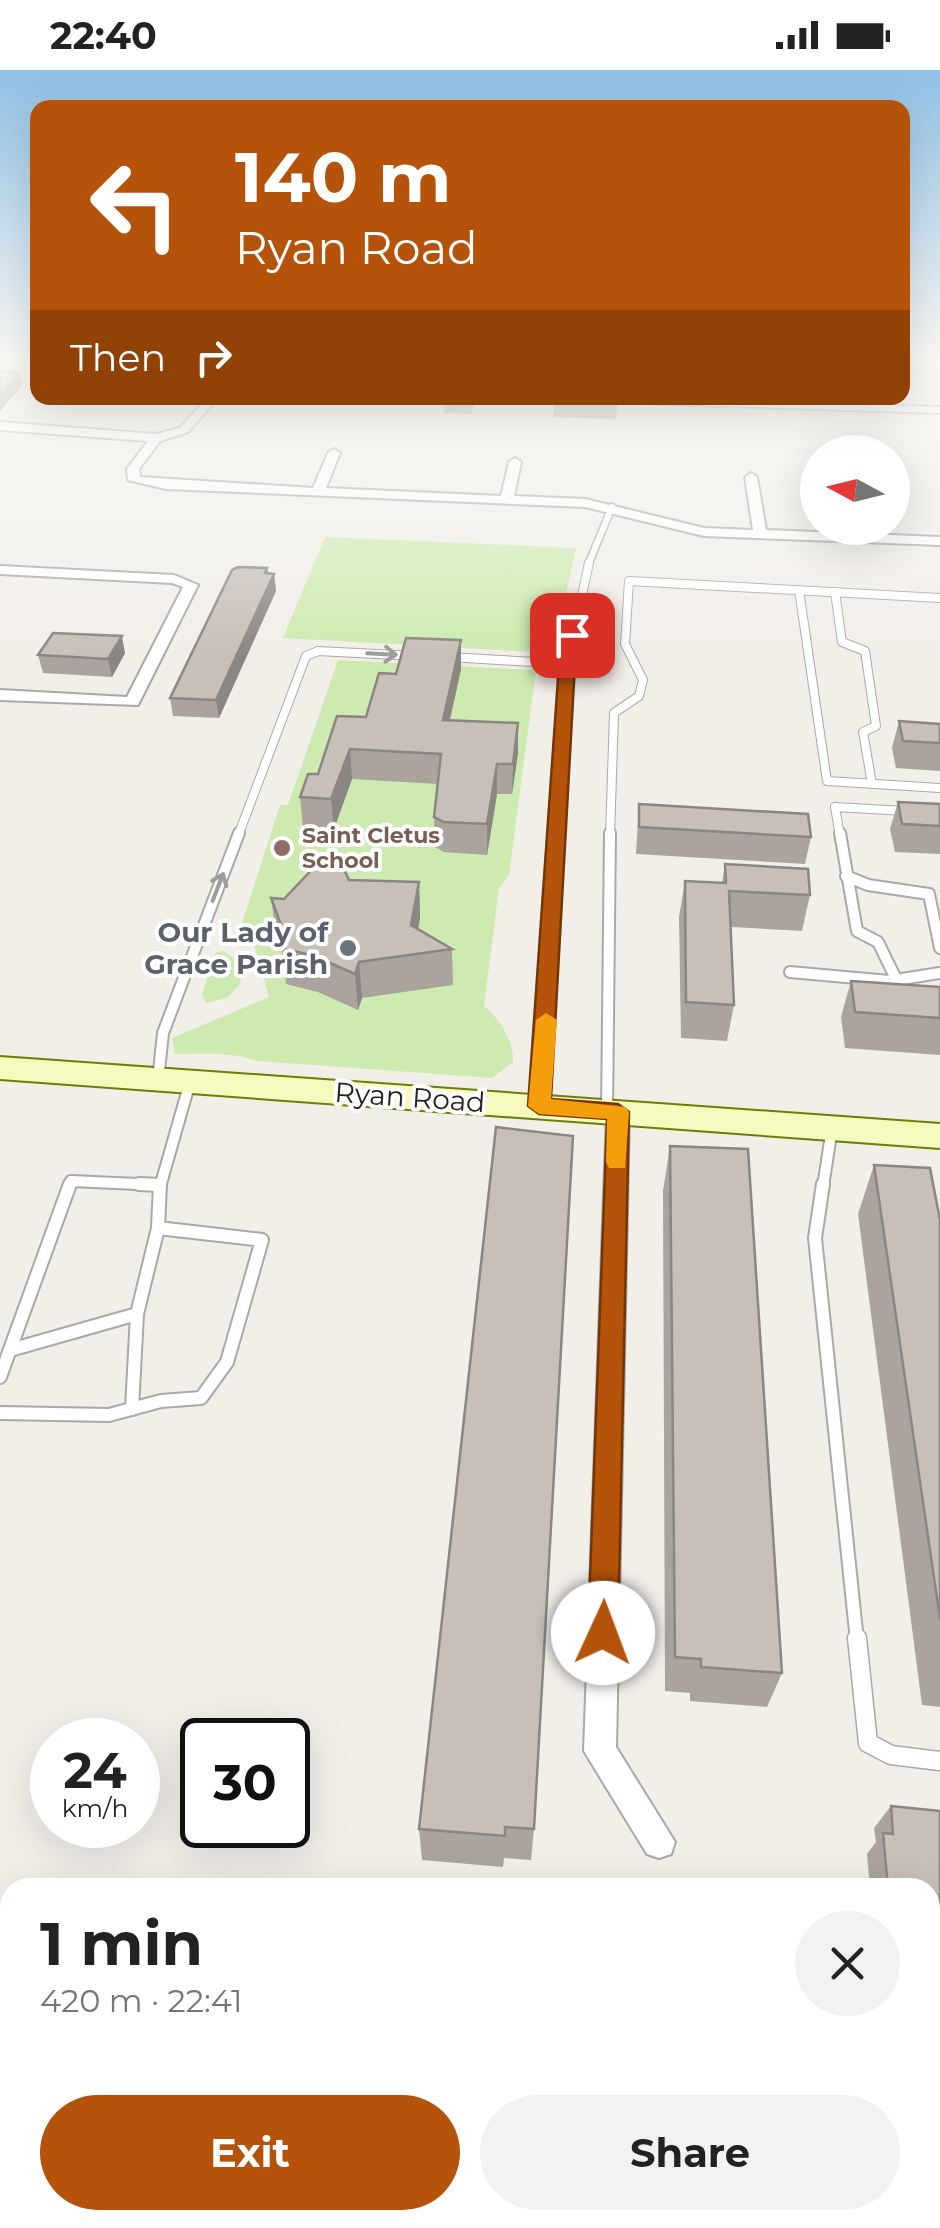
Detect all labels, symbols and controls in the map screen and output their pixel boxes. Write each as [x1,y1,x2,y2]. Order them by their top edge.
text: 22:40 [50,12,157,59]
text: 140 m [235,134,451,220]
icon: left [70,140,200,270]
text: Ryan Road [235,220,477,275]
icon: right [186,330,241,385]
text: Then [70,334,166,381]
north arrow [800,435,910,545]
map controls [800,435,910,545]
pin [530,593,615,678]
icon: arrive [545,608,600,663]
one-way arrow [365,645,398,664]
place label: Saint Cletus School [302,822,440,874]
marker: Saint Cletus School [271,837,293,859]
one-way arrow [210,873,228,904]
place label: Our Lady of Grace Parish [144,915,329,981]
marker: Our Lady of Grace Parish [337,937,359,959]
street label: Ryan Road [334,1075,486,1119]
position arrow [551,1581,655,1685]
speed limit sign: 30 [180,1718,310,1848]
text: 24 [63,1740,127,1801]
text: km/h [62,1793,128,1823]
text: 1 min [40,1907,203,1980]
button: close [795,1911,900,2016]
text: 420 m · 22:41 [40,1981,243,2020]
button: Exit [40,2095,460,2210]
button: Share [480,2095,900,2210]

